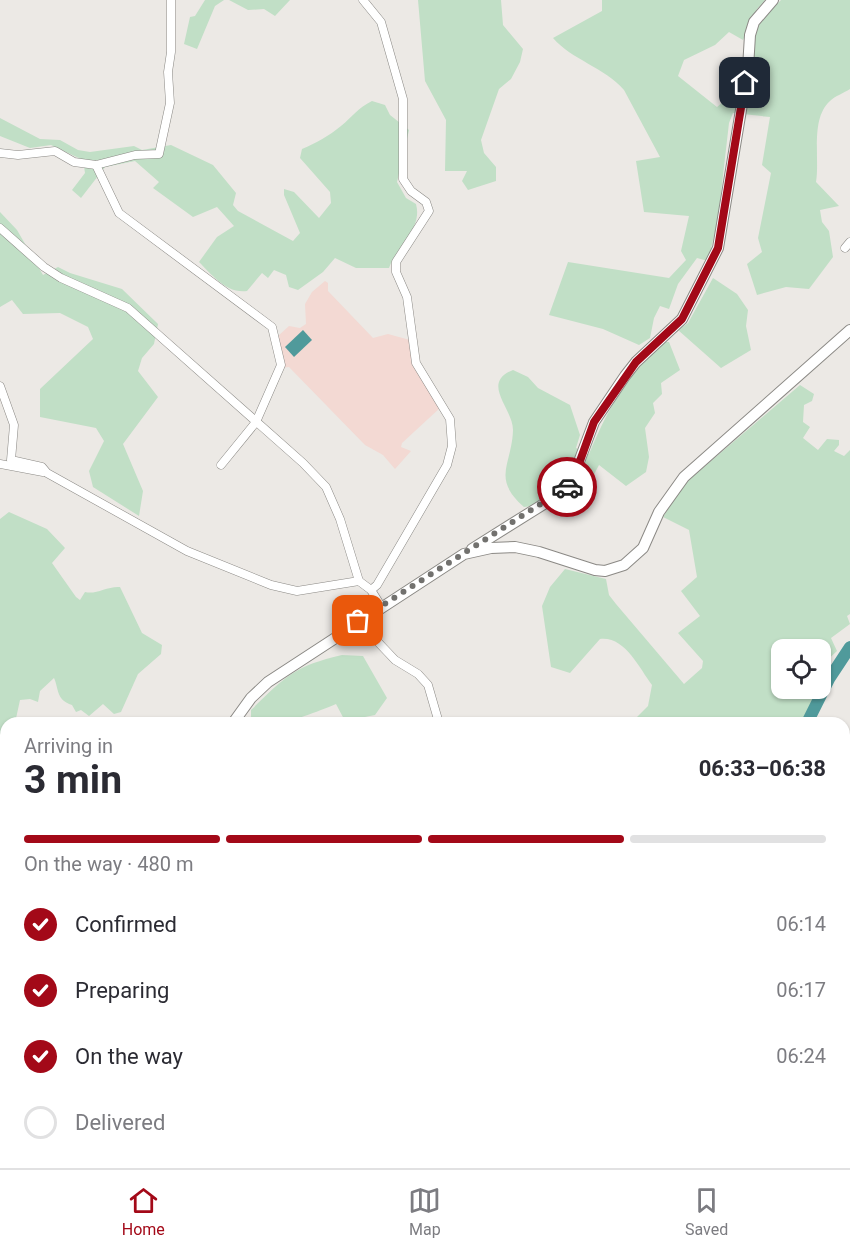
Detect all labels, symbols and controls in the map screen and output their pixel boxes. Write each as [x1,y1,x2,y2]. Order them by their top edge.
pin [719,57,770,108]
icon: home [728,66,761,99]
courier [537,457,597,517]
icon: car [551,471,584,504]
pin [332,595,383,646]
icon: bag [341,604,374,637]
map controls [771,639,831,699]
button: locate [771,639,831,699]
text: Arriving in [24,734,113,758]
text: 06:33–06:38 [699,756,826,781]
text: 3 min [24,757,122,803]
text: On the way · 480 m [24,852,193,876]
icon: check [24,908,57,941]
text: Confirmed [75,912,177,937]
text: 06:14 [776,912,826,936]
icon: check [24,974,57,1007]
text: Preparing [75,978,169,1003]
text: 06:17 [776,978,826,1002]
icon: check [24,1040,57,1073]
text: On the way [75,1044,183,1069]
text: 06:24 [776,1044,826,1068]
text: Delivered [75,1110,165,1135]
tab: Home [122,1184,165,1239]
tab: Map [408,1184,441,1239]
tab: Saved [685,1184,728,1239]

